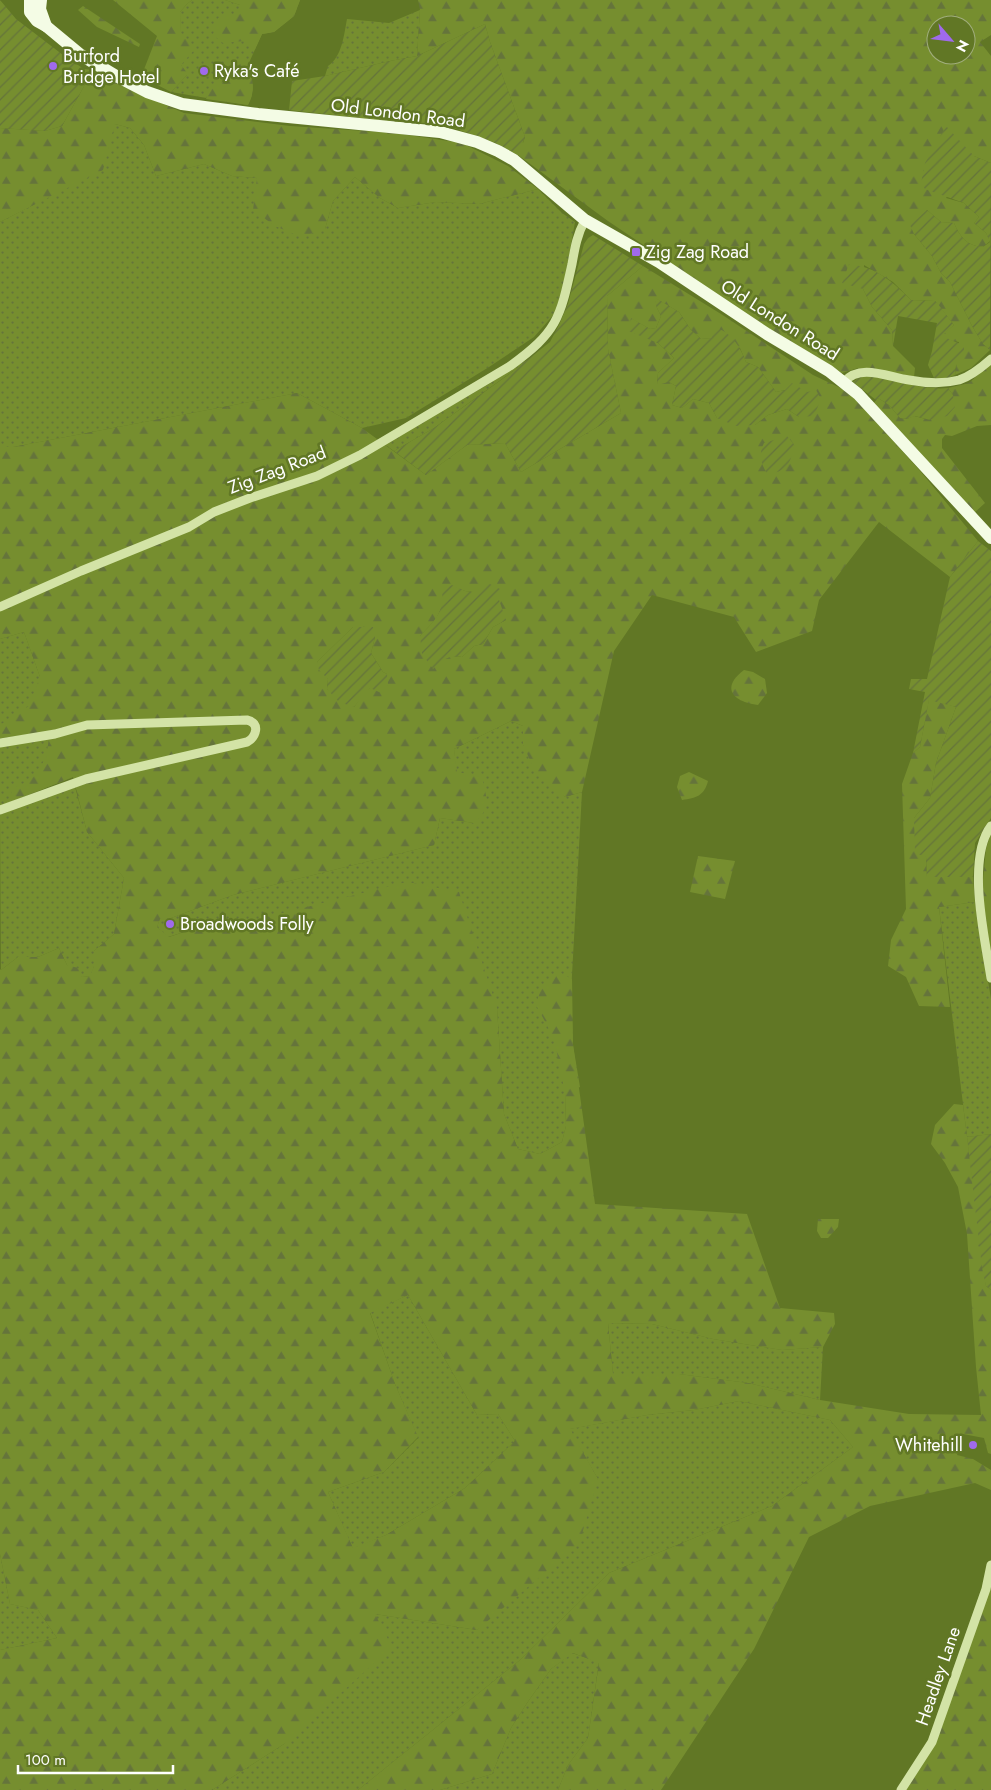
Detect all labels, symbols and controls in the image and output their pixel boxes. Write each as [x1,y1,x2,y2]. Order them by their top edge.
north arrow [926,15,976,65]
text: N [951,36,974,56]
place label: Burford Bridge Hotel [63,43,160,90]
place label: Ryka's Café [214,58,299,84]
marker: Burford Bridge Hotel [47,60,59,72]
marker: Ryka's Café [198,65,210,77]
street label: Old London Road [329,92,467,134]
place label: Zig Zag Road [646,239,749,265]
marker: Zig Zag Road [630,246,642,258]
street label: Old London Road [716,273,844,367]
street label: Zig Zag Road [224,439,330,501]
place label: Broadwoods Folly [180,911,314,937]
marker: Broadwoods Folly [164,918,176,930]
place label: Whitehill [895,1432,963,1458]
marker: Whitehill [967,1439,979,1451]
street label: Headley Lane [909,1623,967,1729]
scale bar [18,1742,172,1774]
text: 100 m [25,1749,66,1771]

